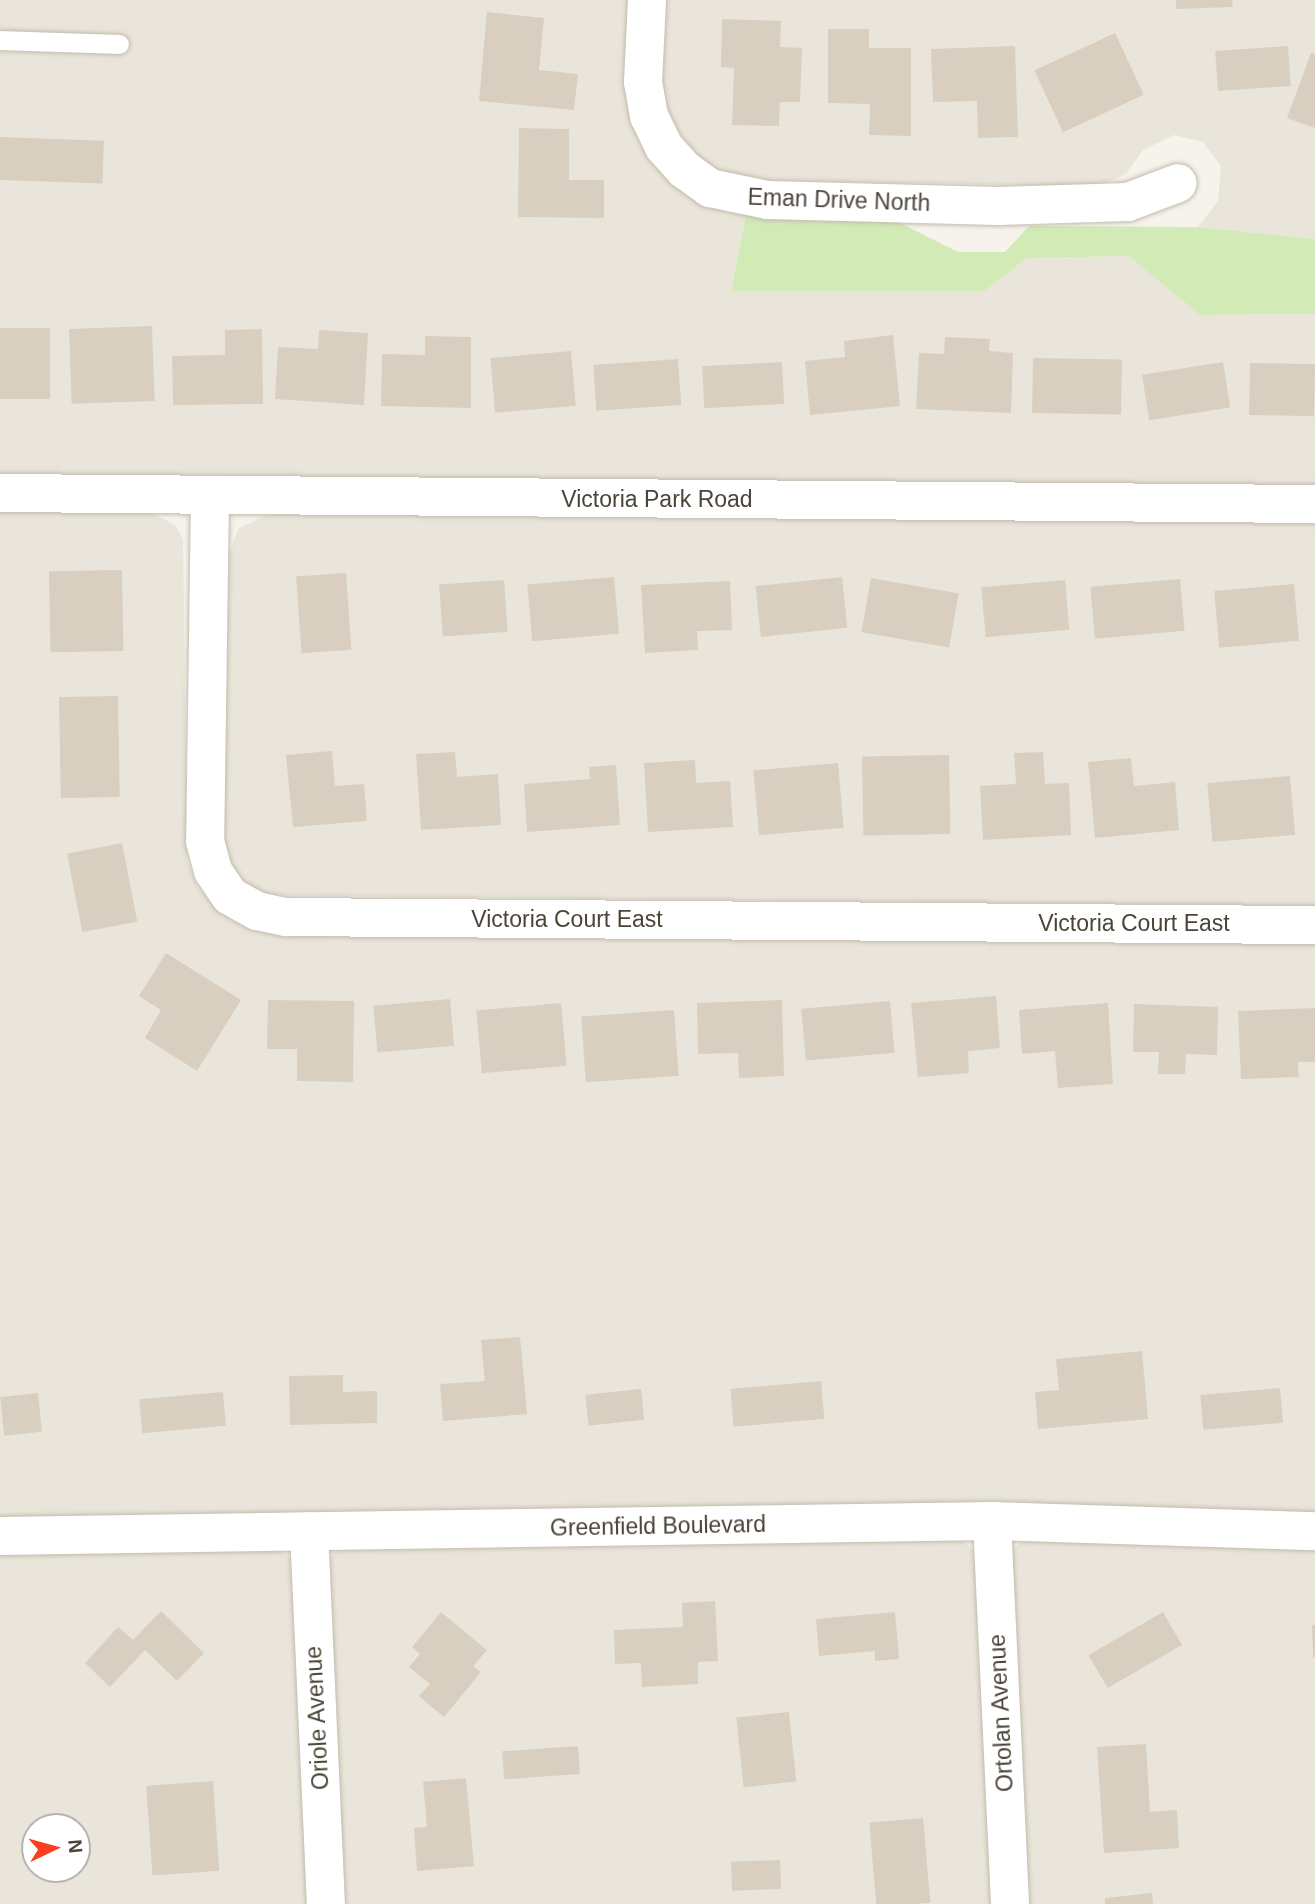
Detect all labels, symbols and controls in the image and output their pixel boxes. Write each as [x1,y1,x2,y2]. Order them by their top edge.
street label: Eman Drive North [747,183,931,217]
street label: Victoria Park Road [561,485,753,513]
street label: Victoria Court East [471,905,663,933]
street label: Victoria Court East [1038,909,1230,937]
street label: Greenfield Boulevard [550,1510,766,1542]
street label: Ortolan Avenue [983,1633,1019,1793]
street label: Oriole Avenue [299,1645,335,1791]
north arrow [21,1813,91,1883]
text: N [64,1839,86,1854]

